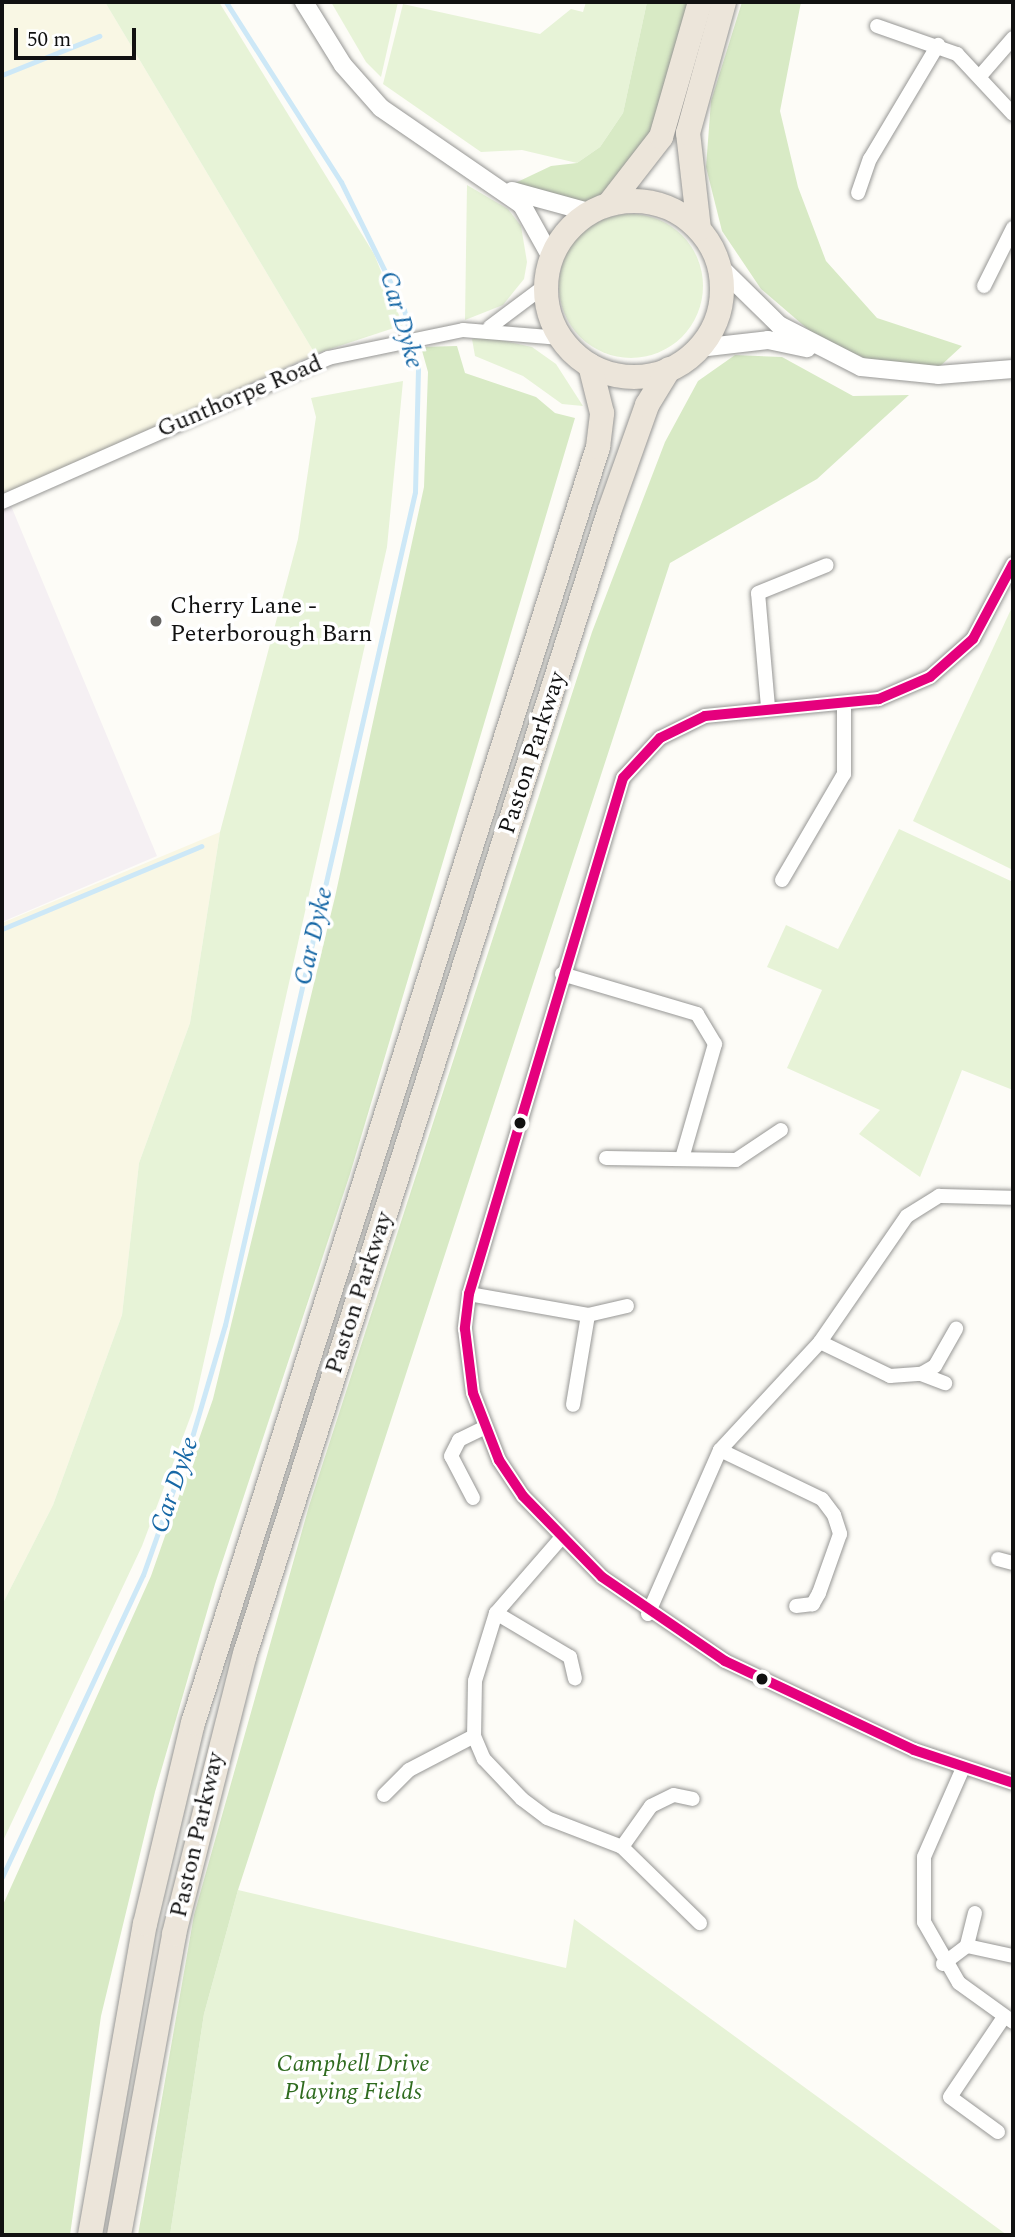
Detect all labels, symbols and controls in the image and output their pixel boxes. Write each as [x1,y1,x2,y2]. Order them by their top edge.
scale bar [18,14,140,58]
text: 50 m [27,24,71,56]
water label: Car Dyke [372,268,430,372]
street label: Gunthorpe Road [153,349,327,445]
place label: Cherry Lane - Peterborough Barn [170,593,372,649]
marker: Cherry Lane - Peterborough Barn [148,613,164,629]
street label: Paston Parkway [493,668,573,838]
water label: Car Dyke [288,884,340,988]
unlabelled marker [513,1116,527,1130]
street label: Paston Parkway [320,1208,400,1378]
water label: Car Dyke [144,1433,206,1537]
unlabelled marker [755,1672,769,1686]
street label: Paston Parkway [165,1750,231,1920]
park label: Campbell Drive Playing Fields [276,2051,430,2107]

